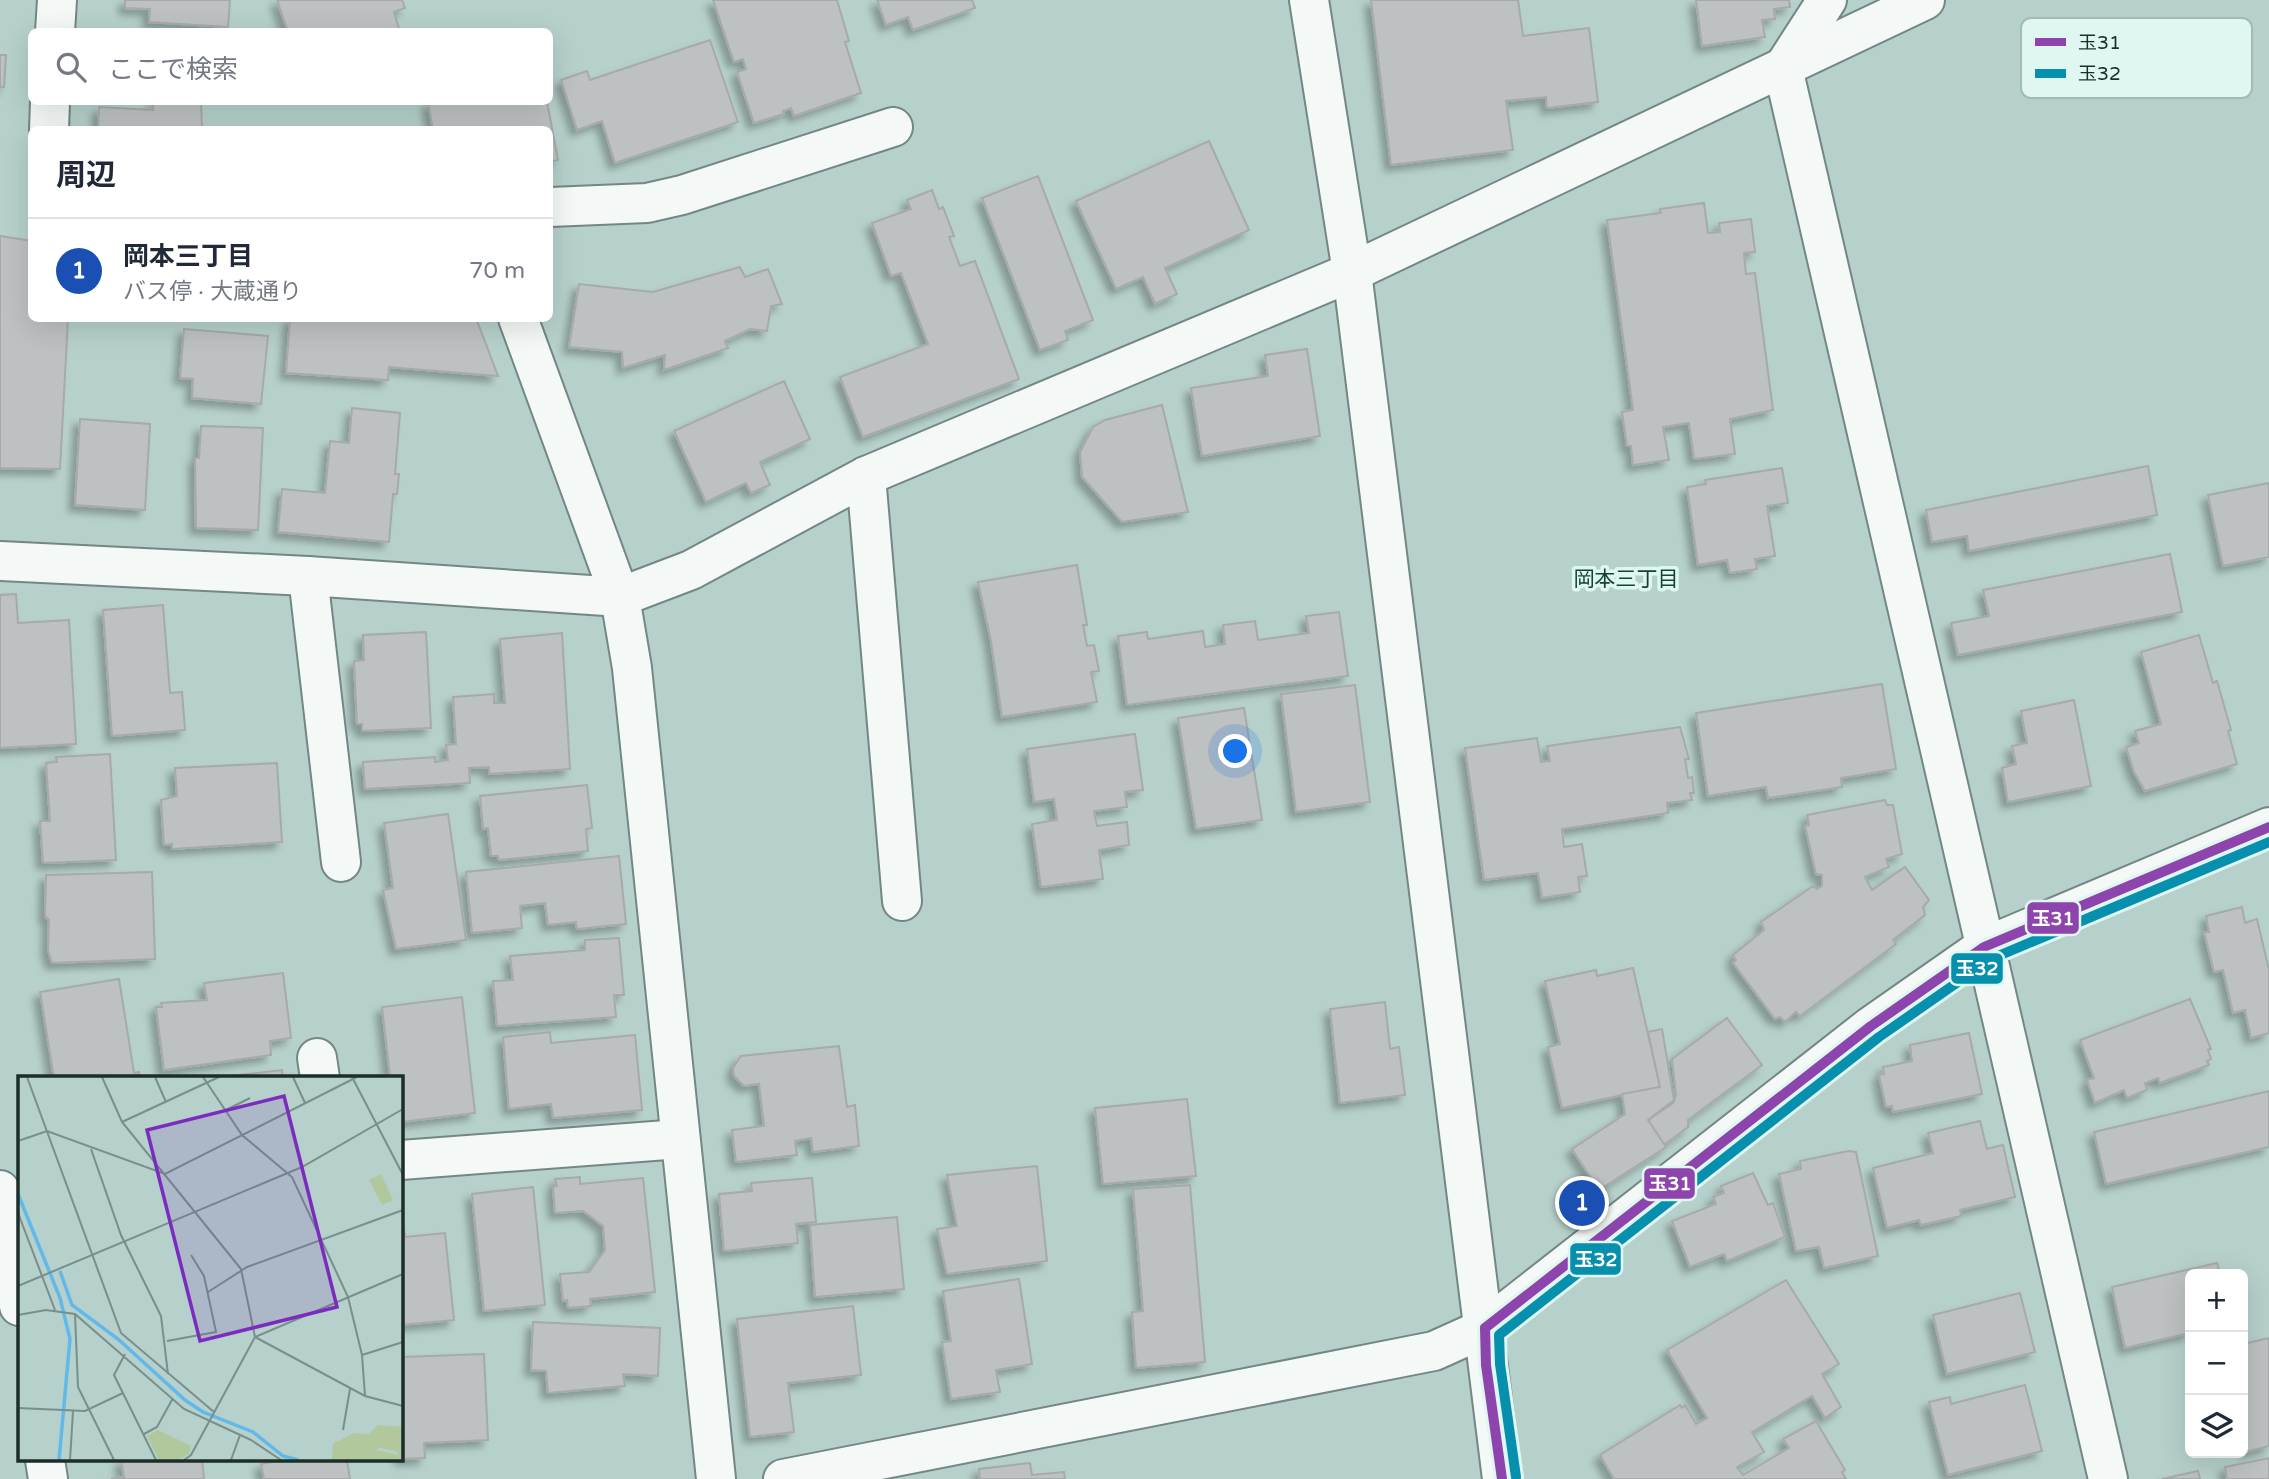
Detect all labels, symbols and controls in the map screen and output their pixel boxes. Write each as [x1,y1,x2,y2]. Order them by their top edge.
legend [2021,18,2252,98]
search box [28,28,553,105]
text: 玉31 [2078,32,2121,54]
icon: search [52,48,90,86]
text: ここで検索 [108,54,238,85]
text: 玉32 [2078,63,2121,85]
text: 周辺 [56,157,116,194]
text: 岡本三丁目 [123,241,253,272]
text: 1 [72,257,86,285]
text: 70 m [469,257,525,285]
text: バス停 · 大蔵通り [123,278,302,306]
district label: 岡本三丁目 [1574,567,1679,592]
your location [1218,734,1252,768]
line badge: 玉31 [2026,901,2080,935]
text: 玉31 [2032,908,2074,930]
line badge: 玉32 [1950,952,2004,985]
text: 玉32 [1956,958,1998,980]
inset map [18,1076,402,1462]
line badge: 玉31 [1643,1167,1696,1200]
text: 玉31 [1649,1173,1691,1195]
pin: 1 [1559,1177,1605,1229]
line badge: 玉32 [1569,1242,1622,1276]
text: 玉32 [1575,1249,1617,1271]
map controls [2185,1269,2248,1458]
button: + [2185,1269,2248,1332]
button: − [2185,1332,2248,1395]
button: layers [2185,1395,2248,1458]

